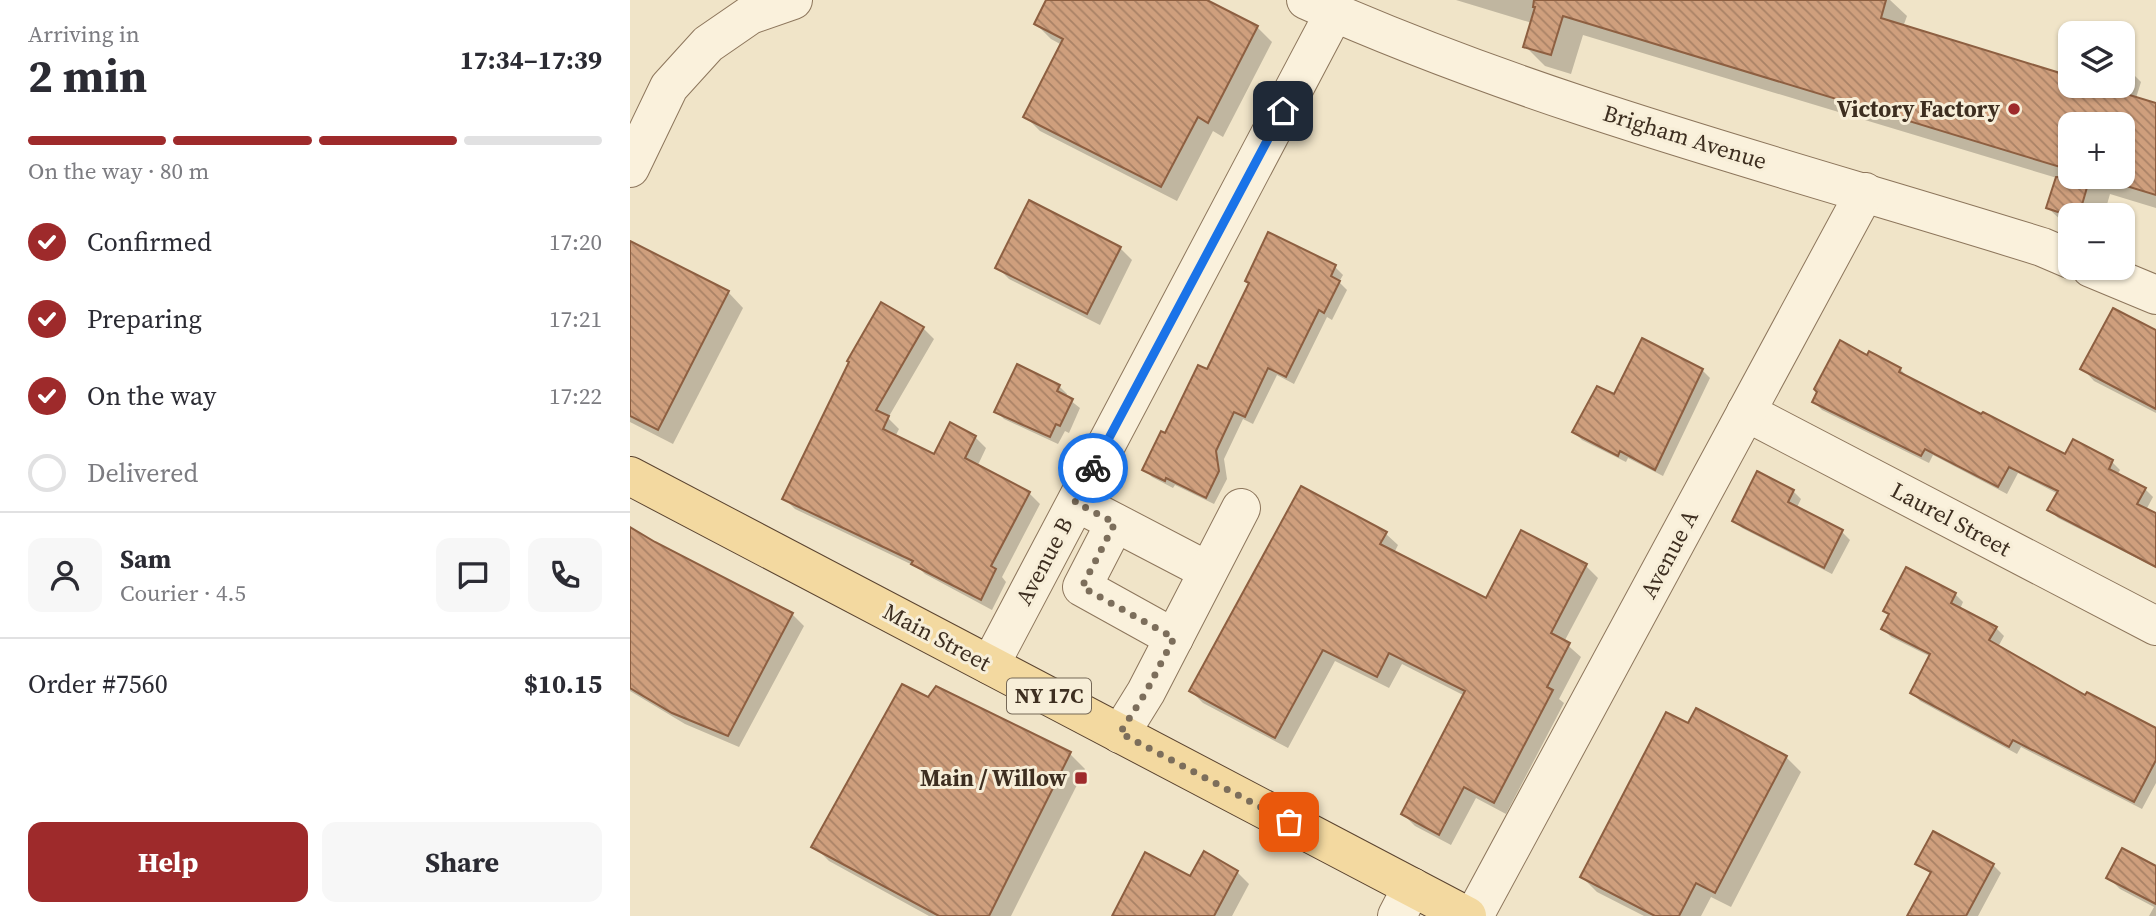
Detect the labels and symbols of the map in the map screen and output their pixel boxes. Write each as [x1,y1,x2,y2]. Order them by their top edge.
pin [1253,81,1313,141]
place label: Victory Factory [1837,93,2001,125]
street label: Brigham Avenue [1599,97,1771,177]
marker: Victory Factory [2006,101,2022,117]
courier [1058,433,1128,503]
street label: Laurel Street [1885,474,2017,564]
street label: Avenue A [1632,503,1706,604]
street label: Avenue B [1007,511,1081,611]
street label: Main Street [878,595,997,679]
road number: NY 17C [1007,678,1091,714]
place label: Main / Willow [920,762,1068,794]
marker: Main / Willow [1073,770,1089,786]
pin [1259,792,1319,852]

